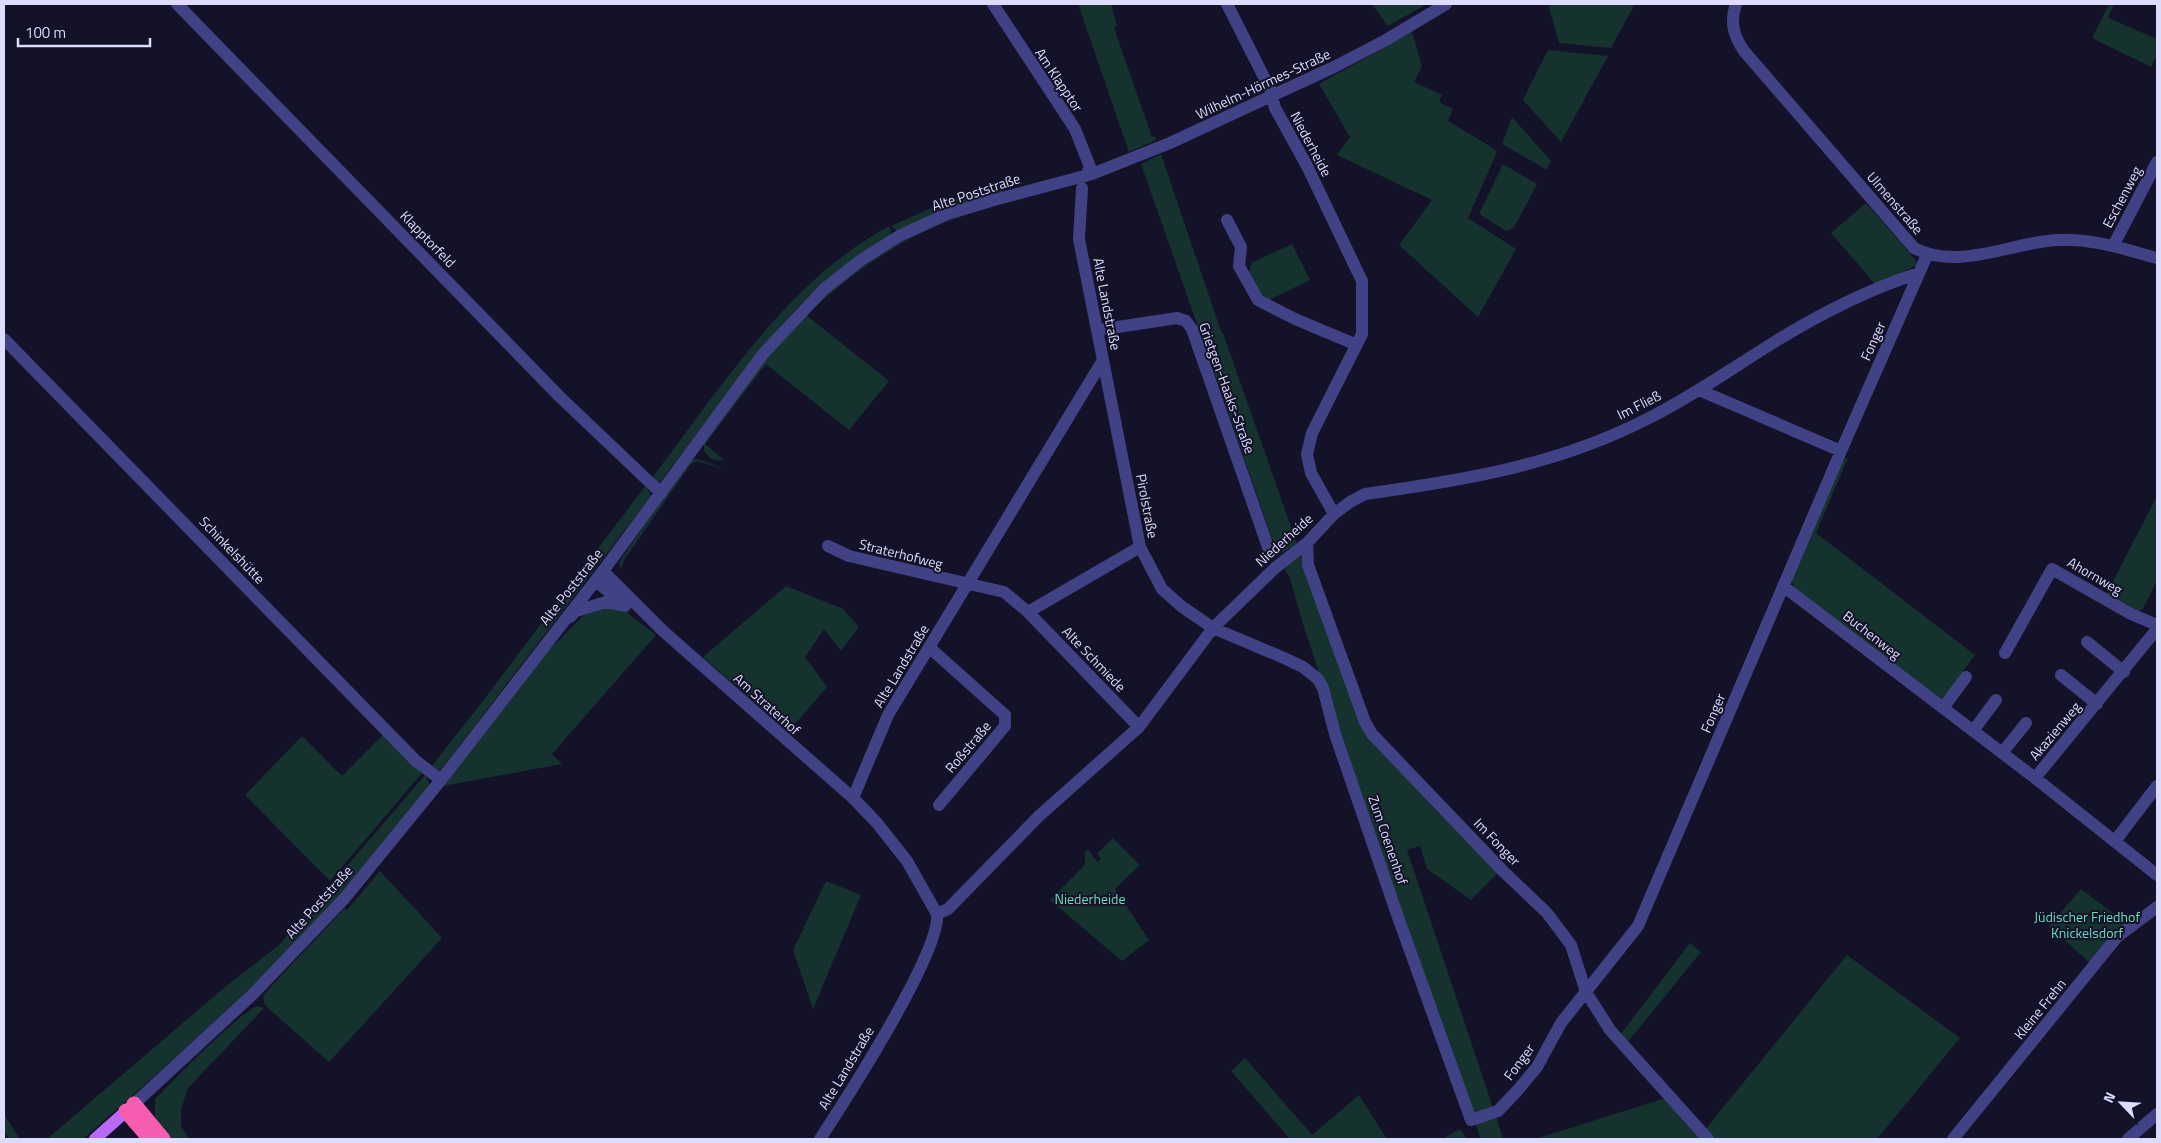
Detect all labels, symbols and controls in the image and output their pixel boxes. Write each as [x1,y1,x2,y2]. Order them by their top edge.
scale bar [18,15,150,47]
text: 100 m [25,21,66,44]
street label: Am Klapptor [1030,43,1089,116]
street label: Wilhelm-Hörmes-Straße [1192,43,1333,124]
street label: Niederheide [1285,107,1337,180]
street label: Eschenweg [2096,162,2147,231]
street label: Alte Poststraße [929,167,1023,216]
street label: Ulmenstraße [1862,167,1929,239]
street label: Klapptorfeld [396,205,461,272]
street label: Alte Landstraße [1088,256,1127,352]
street label: Fonger [1855,318,1891,364]
street label: Grietgen-Haaks-Straße [1194,319,1261,456]
street label: Im Fließ [1613,385,1664,425]
street label: Pirolstraße [1131,472,1164,540]
street label: Niederheide [1250,508,1317,571]
street label: Schinkelshütte [195,511,270,588]
street label: Straterhofweg [857,533,945,574]
street label: Alte Poststraße [534,544,607,629]
street label: Ahornweg [2064,551,2127,600]
street label: Buchenweg [1839,605,1906,664]
street label: Alte Landstraße [867,620,934,711]
street label: Alte Schmiede [1058,621,1131,696]
street label: Am Straterhof [729,668,806,740]
street label: Fonger [1695,690,1730,736]
street label: Akazienweg [2024,697,2085,765]
street label: Roßstraße [940,716,996,777]
street label: Zum Coenenhof [1363,792,1414,888]
street label: Im Fonger [1469,813,1526,870]
street label: Alte Poststraße [280,860,357,943]
park label: Niederheide [1054,888,1126,909]
park label: Jüdischer Friedhof Knickelsdorf [2034,906,2140,943]
street label: Kleine Frehn [2009,974,2071,1044]
street label: Alte Landstraße [812,1022,879,1113]
street label: Fonger [1498,1039,1539,1085]
north arrow [2096,1078,2146,1128]
text: N [2097,1088,2120,1106]

